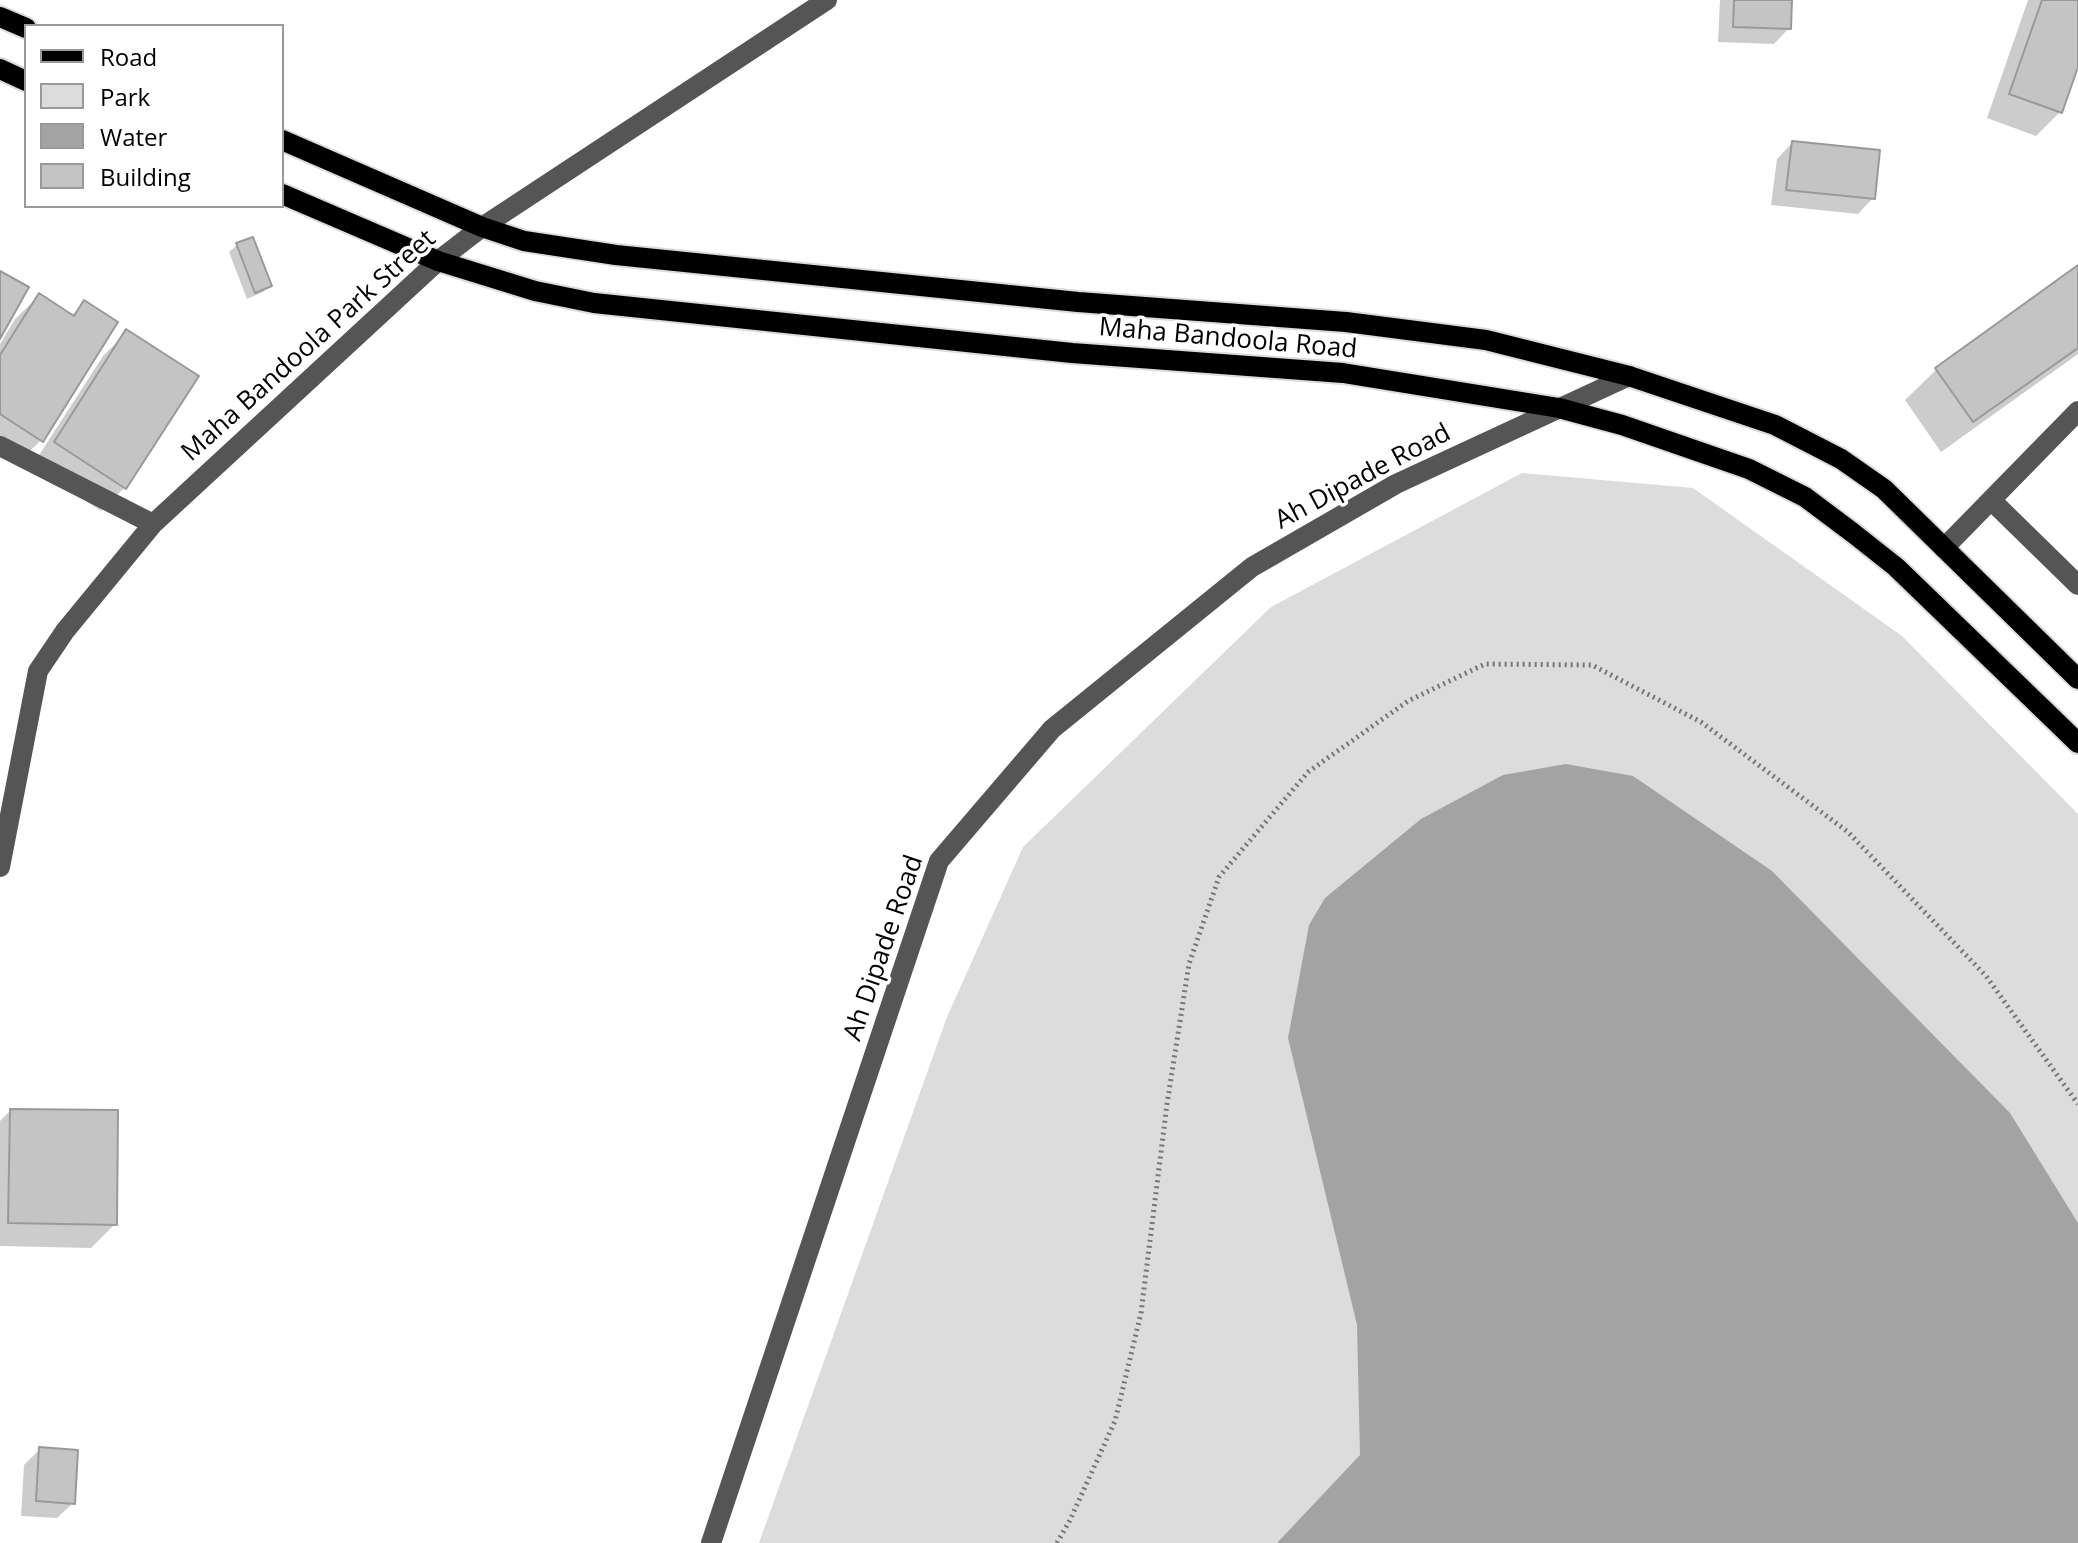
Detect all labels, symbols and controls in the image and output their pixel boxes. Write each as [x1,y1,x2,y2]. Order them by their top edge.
legend [24,24,284,208]
text: Road [100,40,157,73]
text: Park [100,80,150,113]
text: Water [100,120,167,153]
text: Building [100,160,191,193]
street label: Maha Bandoola Park Street [176,224,442,468]
street label: Maha Bandoola Road [1098,312,1358,366]
street label: Ah Dipade Road [1270,418,1456,536]
street label: Ah Dipade Road [838,851,930,1045]

